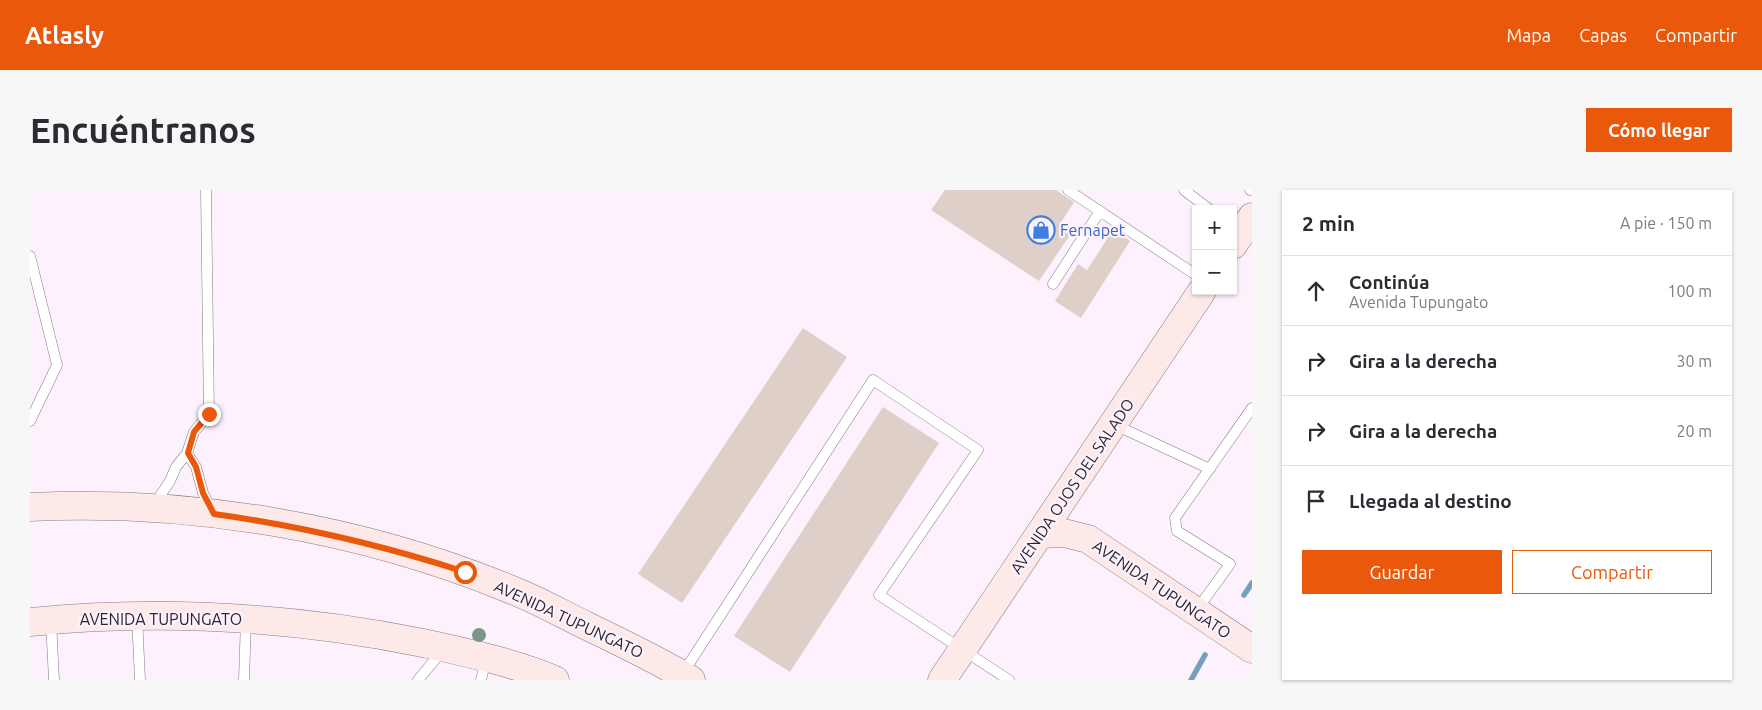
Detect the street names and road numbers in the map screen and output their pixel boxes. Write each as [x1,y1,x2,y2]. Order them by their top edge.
street label: AVENIDA OJOS DEL SALADO [1007,395,1137,577]
street label: AVENIDA TUPUNGATO [1090,536,1234,642]
street label: AVENIDA TUPUNGATO [492,577,646,661]
street label: AVENIDA TUPUNGATO [80,610,242,628]

